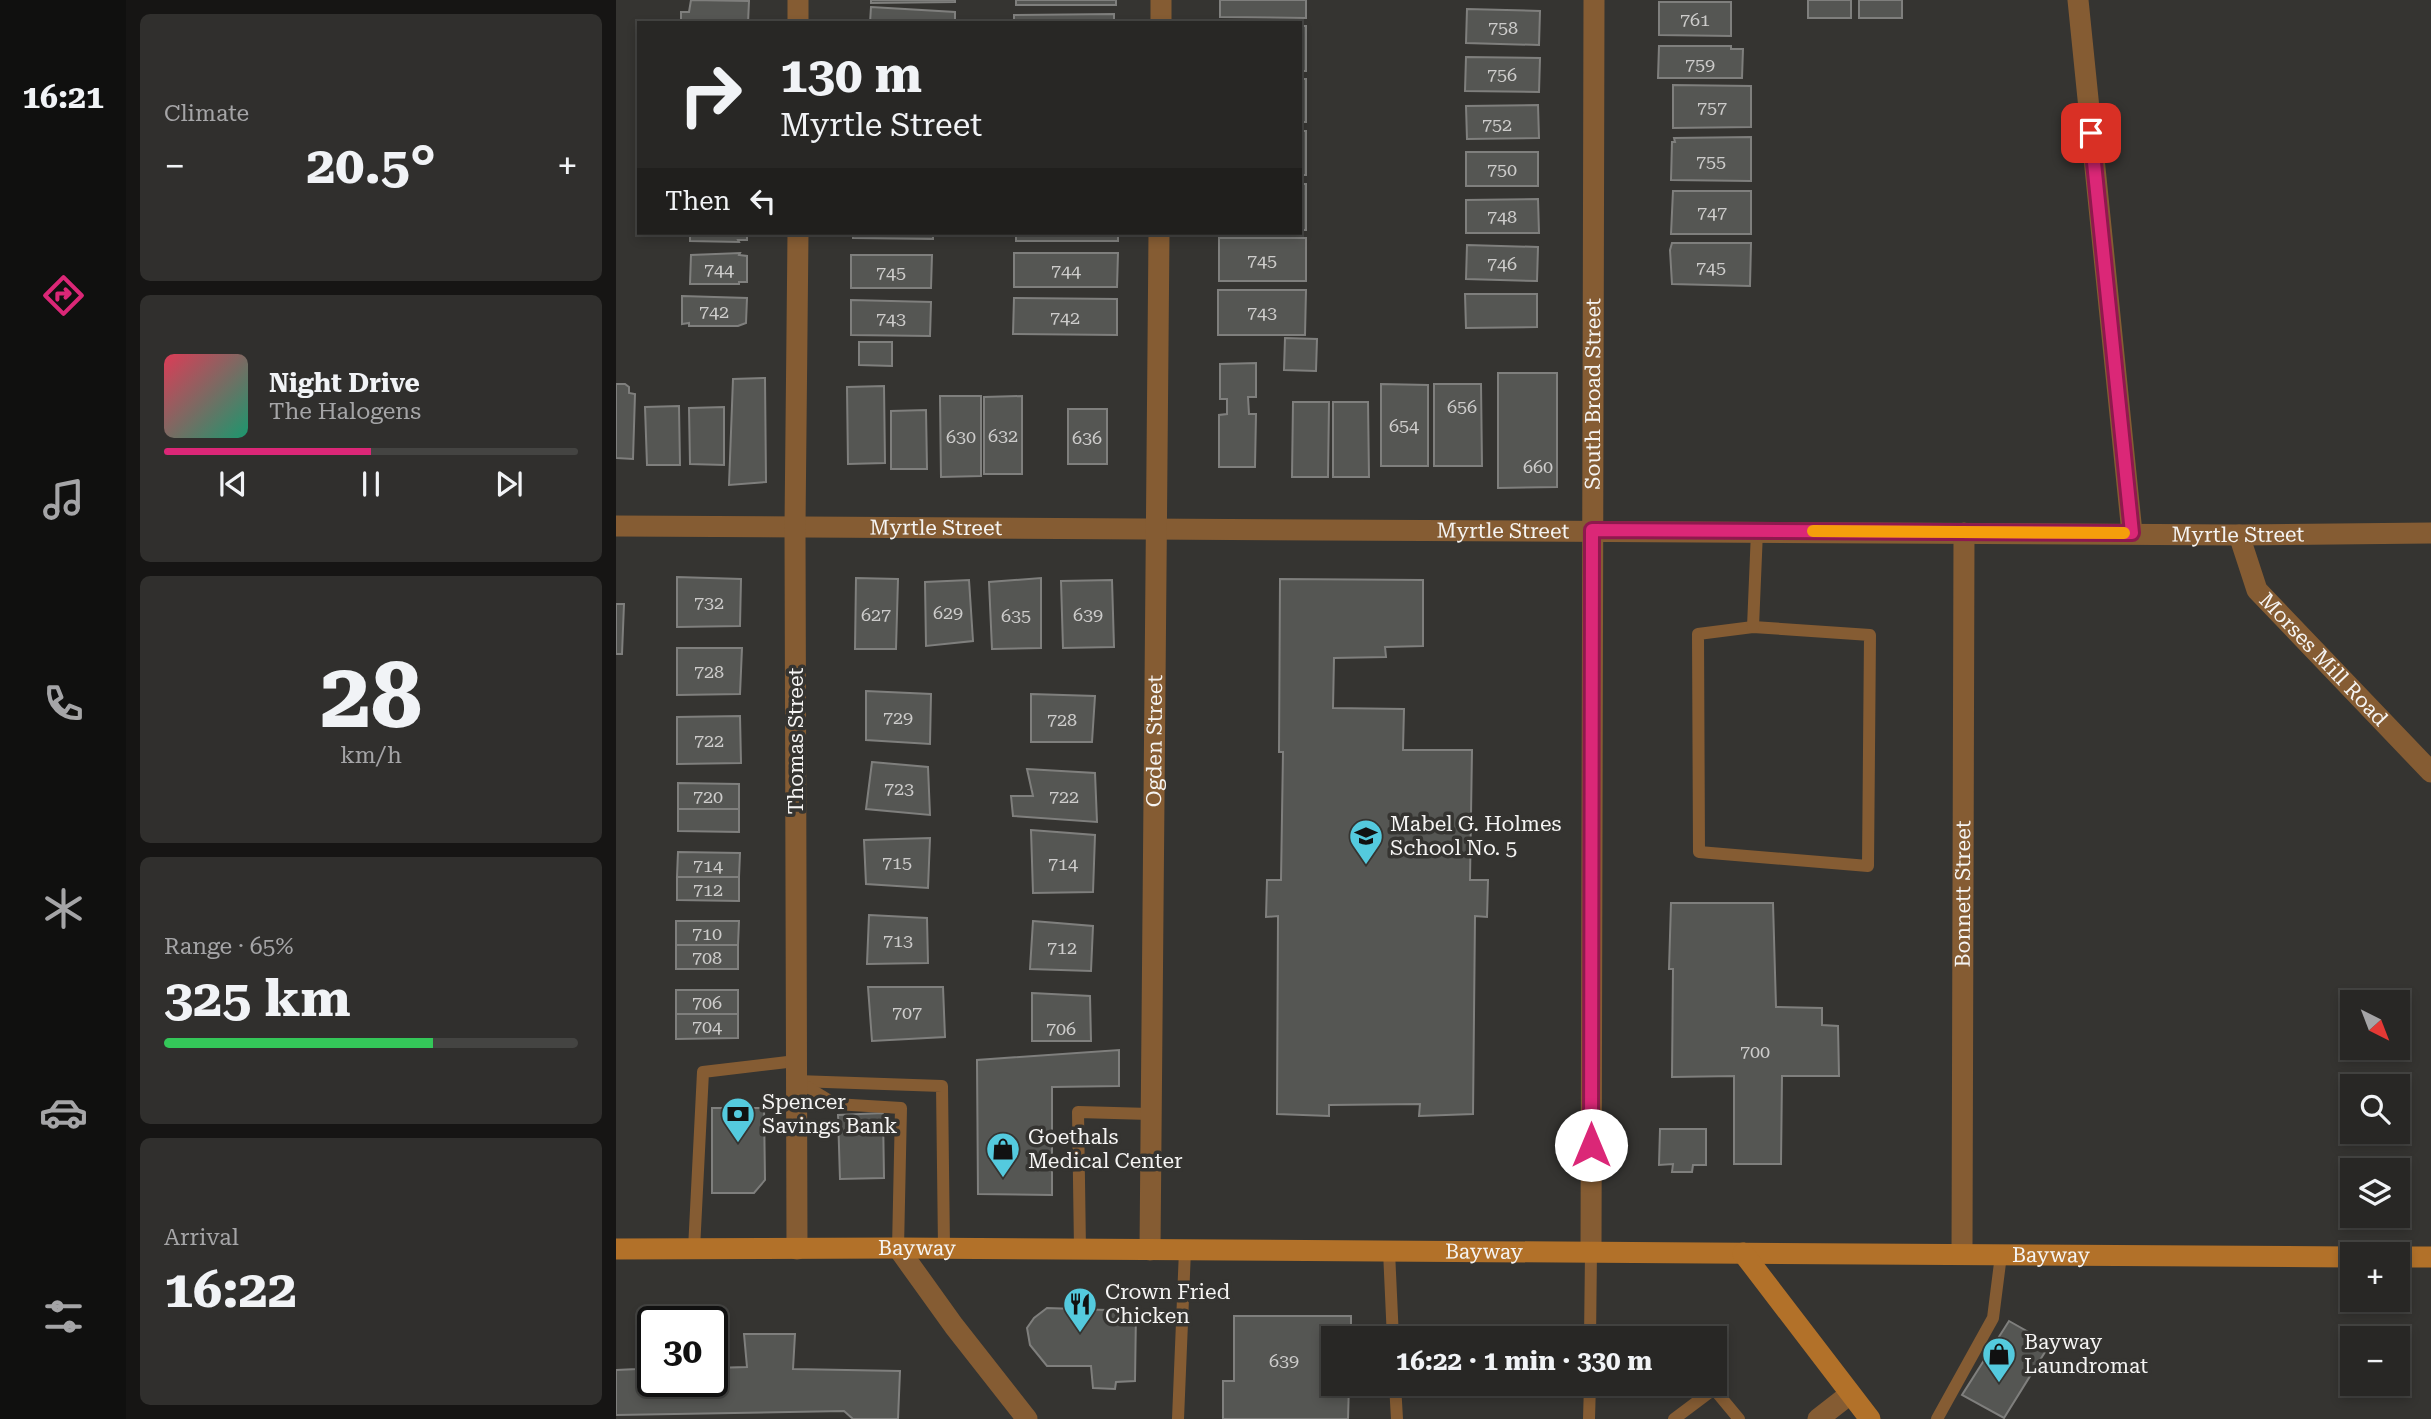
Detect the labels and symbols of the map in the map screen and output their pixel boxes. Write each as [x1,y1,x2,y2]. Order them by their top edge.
house number: 761 [1680,9,1710,30]
house number: 758 [1488,17,1518,38]
house number: 759 [1685,54,1715,75]
house number: 756 [1487,64,1517,85]
house number: 757 [1697,97,1727,118]
pin [2061,103,2121,163]
house number: 752 [1482,114,1512,135]
house number: 755 [1696,151,1726,172]
house number: 750 [1487,159,1517,180]
house number: 747 [1697,202,1727,223]
house number: 748 [1487,206,1517,227]
house number: 745 [1247,250,1277,271]
house number: 746 [1487,253,1517,274]
house number: 745 [1696,257,1726,278]
house number: 744 [704,259,734,280]
house number: 744 [1051,260,1081,281]
house number: 745 [876,262,906,283]
street label: South Broad Street [1581,298,1605,490]
house number: 742 [699,301,729,322]
house number: 743 [1247,302,1277,323]
house number: 742 [1050,307,1080,328]
house number: 743 [876,308,906,329]
house number: 656 [1447,396,1477,417]
house number: 654 [1389,415,1419,436]
house number: 632 [988,425,1018,446]
house number: 630 [946,426,976,447]
house number: 636 [1072,427,1102,448]
house number: 660 [1523,456,1553,477]
street label: Myrtle Street [870,515,1003,540]
street label: Myrtle Street [1437,519,1570,543]
street label: Myrtle Street [2172,522,2305,547]
street label: Morses Mill Road [2254,588,2393,731]
house number: 732 [694,592,724,613]
house number: 629 [933,602,963,623]
house number: 627 [861,604,891,625]
house number: 639 [1073,604,1103,625]
house number: 635 [1001,605,1031,626]
house number: 728 [694,661,724,682]
street label: Thomas Street [784,668,808,814]
street label: Ogden Street [1142,675,1167,807]
house number: 729 [883,707,913,728]
house number: 728 [1047,709,1077,730]
house number: 722 [694,730,724,751]
house number: 723 [884,778,914,799]
house number: 720 [693,786,723,807]
house number: 722 [1049,786,1079,807]
place label: Mabel G. Holmes School No. 5 [1390,812,1562,860]
school or university icon: Mabel G. Holmes School No. 5 [1347,817,1385,866]
street label: Bonnett Street [1951,820,1975,968]
house number: 715 [882,852,912,873]
house number: 714 [1048,853,1078,874]
house number: 714 [693,855,723,876]
house number: 712 [693,879,723,900]
house number: 710 [692,923,722,944]
house number: 713 [883,930,913,951]
house number: 712 [1047,937,1077,958]
house number: 708 [692,947,722,968]
north arrow [2340,990,2410,1060]
house number: 706 [692,992,722,1013]
house number: 707 [892,1002,922,1023]
house number: 704 [692,1016,722,1037]
house number: 706 [1046,1018,1076,1039]
house number: 700 [1740,1041,1770,1062]
place label: Spencer Savings Bank [762,1090,897,1138]
bank icon: Spencer Savings Bank [719,1095,757,1144]
position arrow [1554,1108,1628,1182]
place label: Goethals Medical Center [1028,1125,1183,1173]
shop icon: Goethals Medical Center [984,1130,1022,1179]
street label: Bayway [878,1236,957,1260]
street label: Bayway [1445,1239,1524,1264]
street label: Bayway [2012,1243,2091,1267]
place label: Crown Fried Chicken [1105,1280,1231,1328]
restaurant icon: Crown Fried Chicken [1061,1285,1099,1334]
speed limit sign: 30 [637,1306,728,1397]
place label: Bayway Laundromat [2024,1330,2148,1378]
shop icon: Bayway Laundromat [1980,1335,2018,1384]
house number: 639 [1269,1350,1299,1371]

